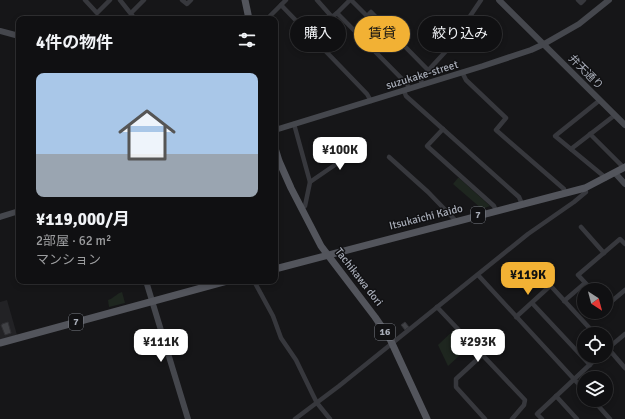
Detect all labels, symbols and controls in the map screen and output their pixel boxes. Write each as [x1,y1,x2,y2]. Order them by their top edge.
chip: 購入 [290,16,346,52]
chip: 賃貸 [354,16,410,52]
chip: 絞り込み [418,16,502,52]
icon: filters [236,29,258,51]
text: 4件の物件 [36,32,113,53]
street label: 弁天通り [566,52,606,92]
street label: suzukake-street [384,58,460,92]
icon: home [111,99,183,171]
pin: ¥100K [312,137,368,171]
text: ¥100K [322,142,358,158]
street label: Itsukaichi Kaido [388,202,464,232]
road number: 7 [471,207,485,223]
text: ¥119,000/月 [36,209,130,230]
text: 2部屋 · 62 m² [36,233,111,249]
street label: Tachikawa dori [332,245,386,309]
text: マンション [36,252,101,268]
pin: ¥119K [500,262,556,296]
text: ¥119K [510,267,546,283]
north arrow [577,283,613,319]
map controls [577,283,613,407]
road number: 7 [69,314,83,330]
road number: 16 [375,324,395,340]
button: locate [577,327,613,363]
pin: ¥111K [133,329,189,363]
pin: ¥293K [450,329,506,363]
text: ¥111K [143,334,179,350]
text: ¥293K [460,334,496,350]
button: layers [577,371,613,407]

